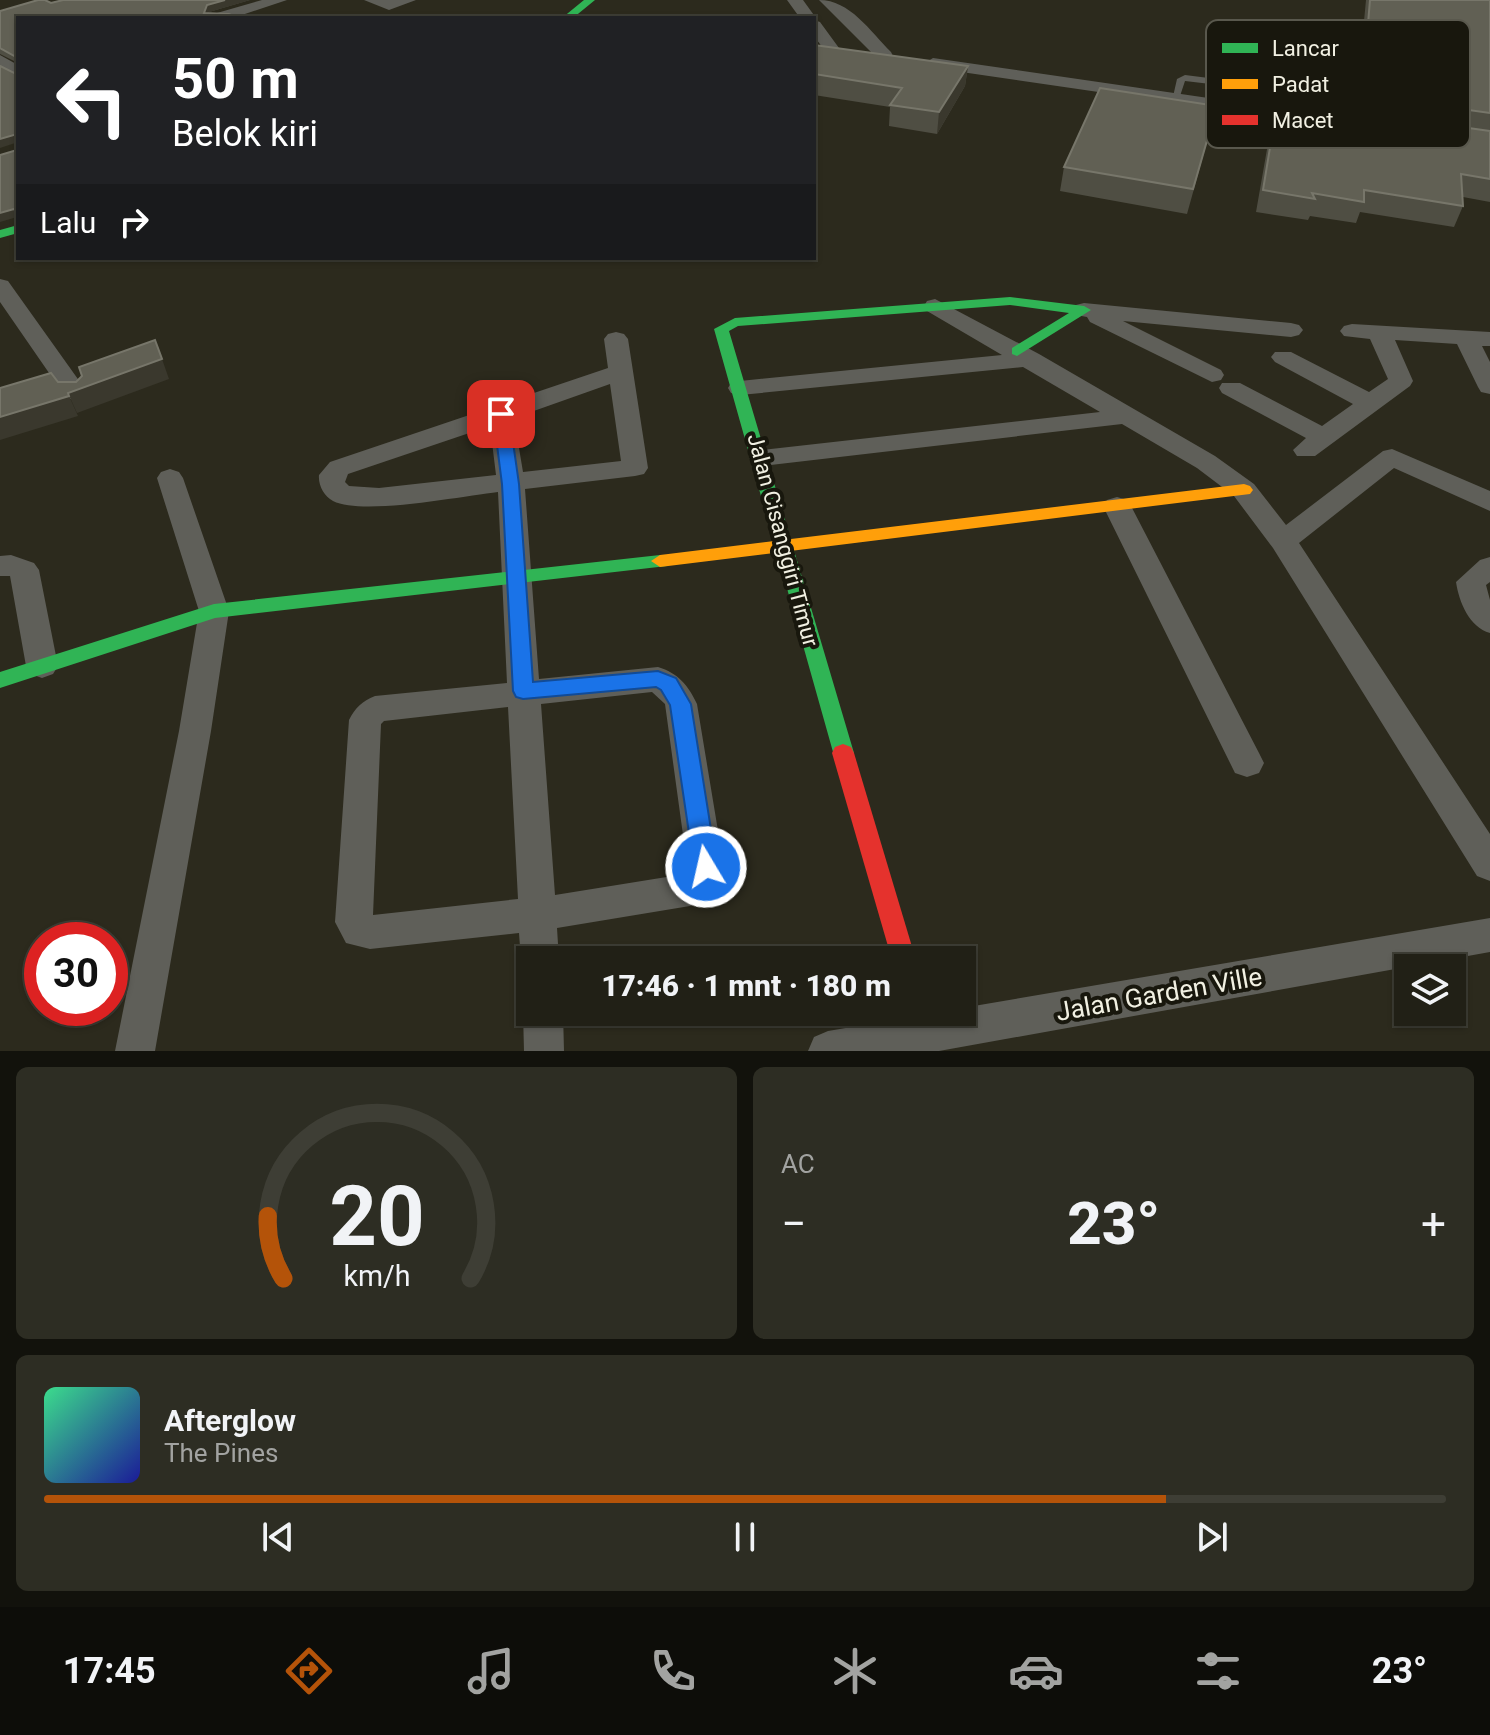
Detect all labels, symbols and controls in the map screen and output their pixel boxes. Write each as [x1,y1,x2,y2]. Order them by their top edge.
legend [1206,20,1470,148]
text: Lancar [1272,36,1339,61]
text: 50 m [172,46,299,112]
icon: left [40,48,144,152]
text: Padat [1272,72,1329,97]
text: Macet [1272,108,1334,133]
text: Belok kiri [172,113,318,155]
icon: right [112,200,156,244]
text: Lalu [40,205,96,240]
pin [467,380,535,448]
icon: arrive [479,392,523,436]
street label: Jalan Cisanggiri Timur [743,431,824,650]
position arrow [664,825,748,909]
speed limit sign: 30 [24,922,128,1026]
map controls [1394,954,1466,1026]
button: layers [1394,954,1466,1026]
street label: Jalan Garden Ville [1054,961,1264,1027]
text: 17:46 · 1 mnt · 180 m [601,968,891,1003]
text: AC [781,1149,815,1179]
text: 20 [329,1168,424,1265]
text: 23° [1067,1188,1160,1259]
text: − [781,1198,806,1250]
text: + [1421,1198,1446,1250]
text: km/h [343,1259,410,1293]
text: Afterglow [164,1403,296,1438]
text: The Pines [164,1438,278,1468]
icon: previous [256,1515,300,1559]
icon: pause [723,1515,767,1559]
icon: next [1190,1515,1234,1559]
icon: directions [281,1643,337,1699]
icon: music [463,1643,519,1699]
icon: phone [645,1643,701,1699]
icon: climate [827,1643,883,1699]
icon: car [1008,1643,1064,1699]
icon: filters [1190,1643,1246,1699]
text: 17:45 [63,1650,156,1692]
text: 23° [1372,1650,1427,1692]

